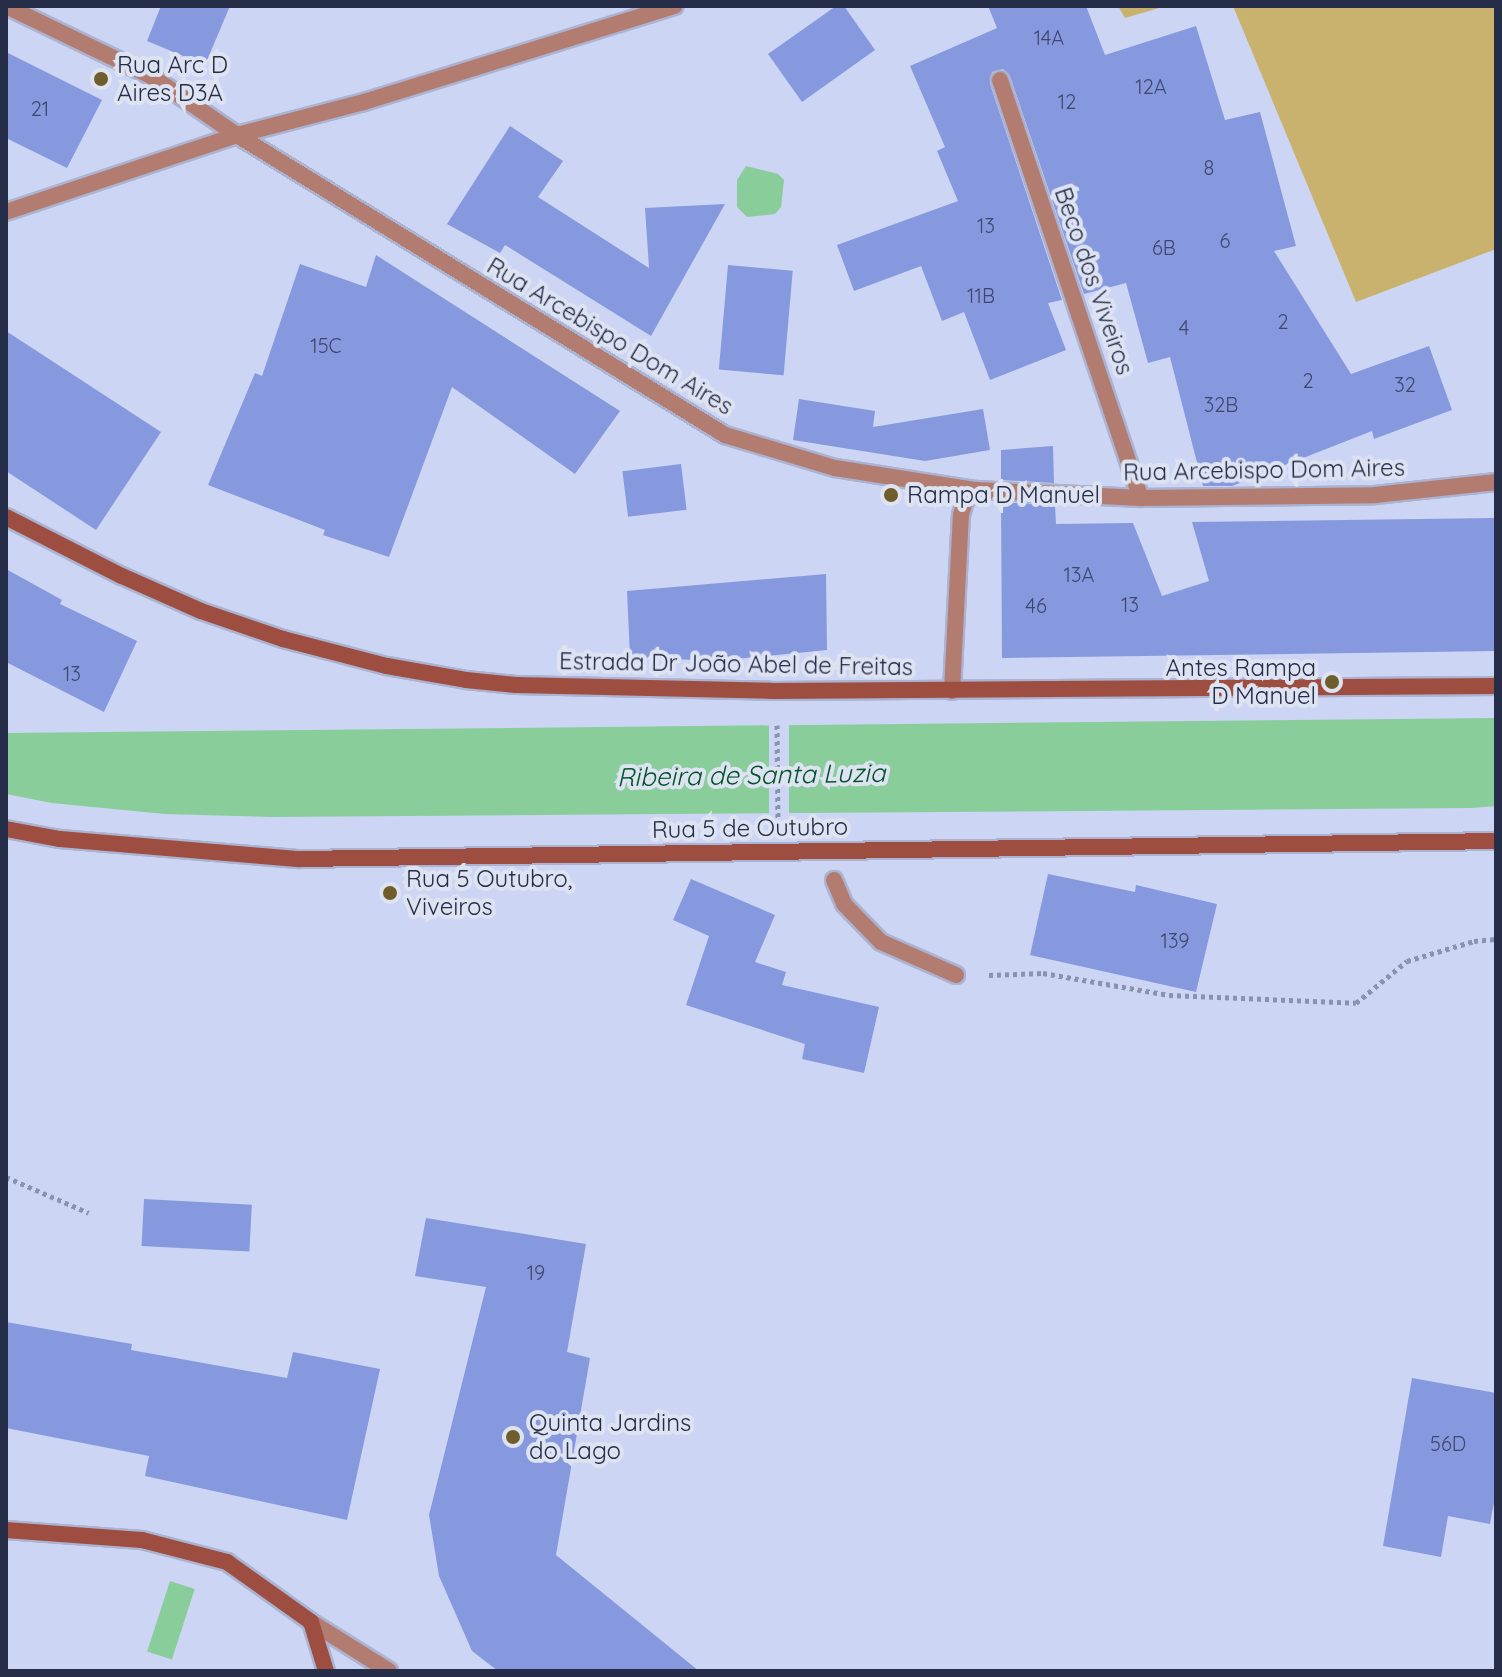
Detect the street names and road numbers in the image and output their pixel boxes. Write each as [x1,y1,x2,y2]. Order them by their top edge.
street label: Beco dos Viveiros [1048,183,1140,379]
street label: Rua Arcebispo Dom Aires [482,251,738,421]
street label: Rua Arcebispo Dom Aires [1123,453,1405,487]
street label: Estrada Dr João Abel de Freitas [559,647,913,681]
street label: Rua 5 de Outubro [652,812,848,844]

